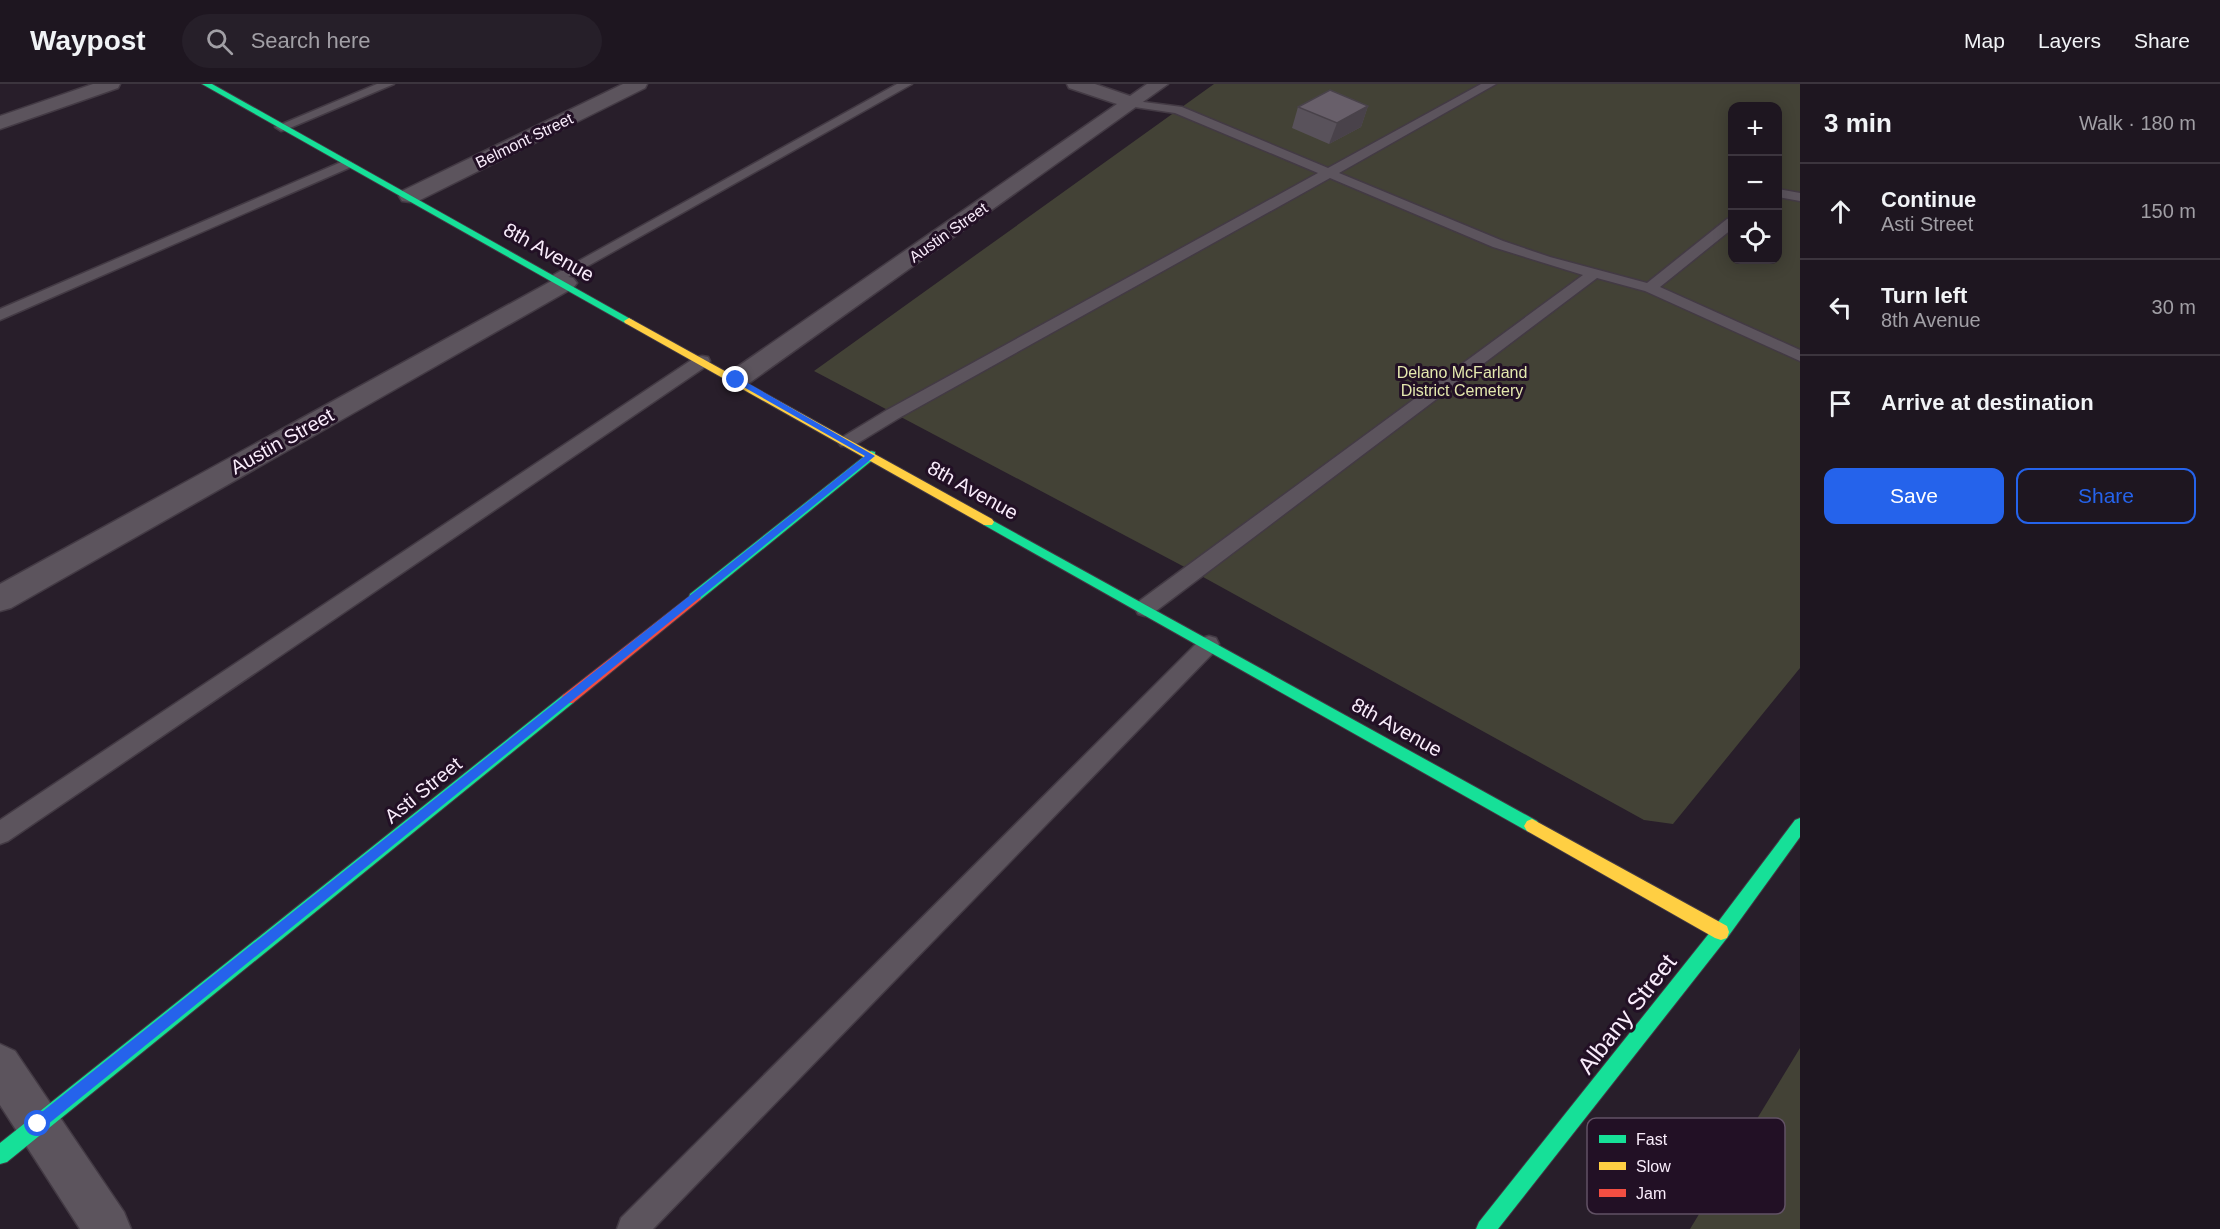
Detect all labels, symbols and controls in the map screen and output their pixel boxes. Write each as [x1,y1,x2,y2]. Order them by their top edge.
search box [182,14,602,68]
text: Waypost [30,25,146,56]
icon: search [203,25,236,58]
text: Search here [251,28,371,53]
text: Map [1964,29,2005,52]
text: Layers [2038,29,2101,52]
text: Share [2134,29,2190,52]
map controls [1728,102,1782,264]
button: + [1728,102,1782,156]
text: 3 min [1824,108,1892,138]
street label: Belmont Street [473,109,576,171]
text: Walk · 180 m [2079,112,2196,134]
button: − [1728,156,1782,210]
text: Continue [1881,187,1976,212]
icon: ahead [1824,195,1857,228]
street label: Austin Street [906,199,991,266]
text: 150 m [2140,200,2196,222]
button: locate [1728,210,1782,264]
text: Asti Street [1881,213,1973,235]
street label: 8th Avenue [500,218,598,286]
text: Turn left [1881,283,1967,308]
icon: left [1824,291,1857,324]
text: 30 m [2152,296,2196,318]
text: 8th Avenue [1881,309,1981,331]
park label: Delano McFarland District Cemetery [1397,364,1527,399]
route end [722,366,748,392]
icon: arrive [1824,387,1857,420]
text: Arrive at destination [1881,390,2094,415]
street label: Austin Street [227,403,338,478]
street label: 8th Avenue [924,456,1022,524]
button: Save [1824,468,2004,524]
button: Share [2016,468,2196,524]
street label: 8th Avenue [1348,693,1446,761]
street label: Asti Street [380,752,466,828]
street label: Albany Street [1572,948,1682,1079]
route start [24,1110,50,1136]
legend [1587,1118,1785,1214]
text: Fast [1636,1131,1668,1148]
text: Slow [1636,1158,1671,1175]
text: Jam [1636,1185,1666,1202]

